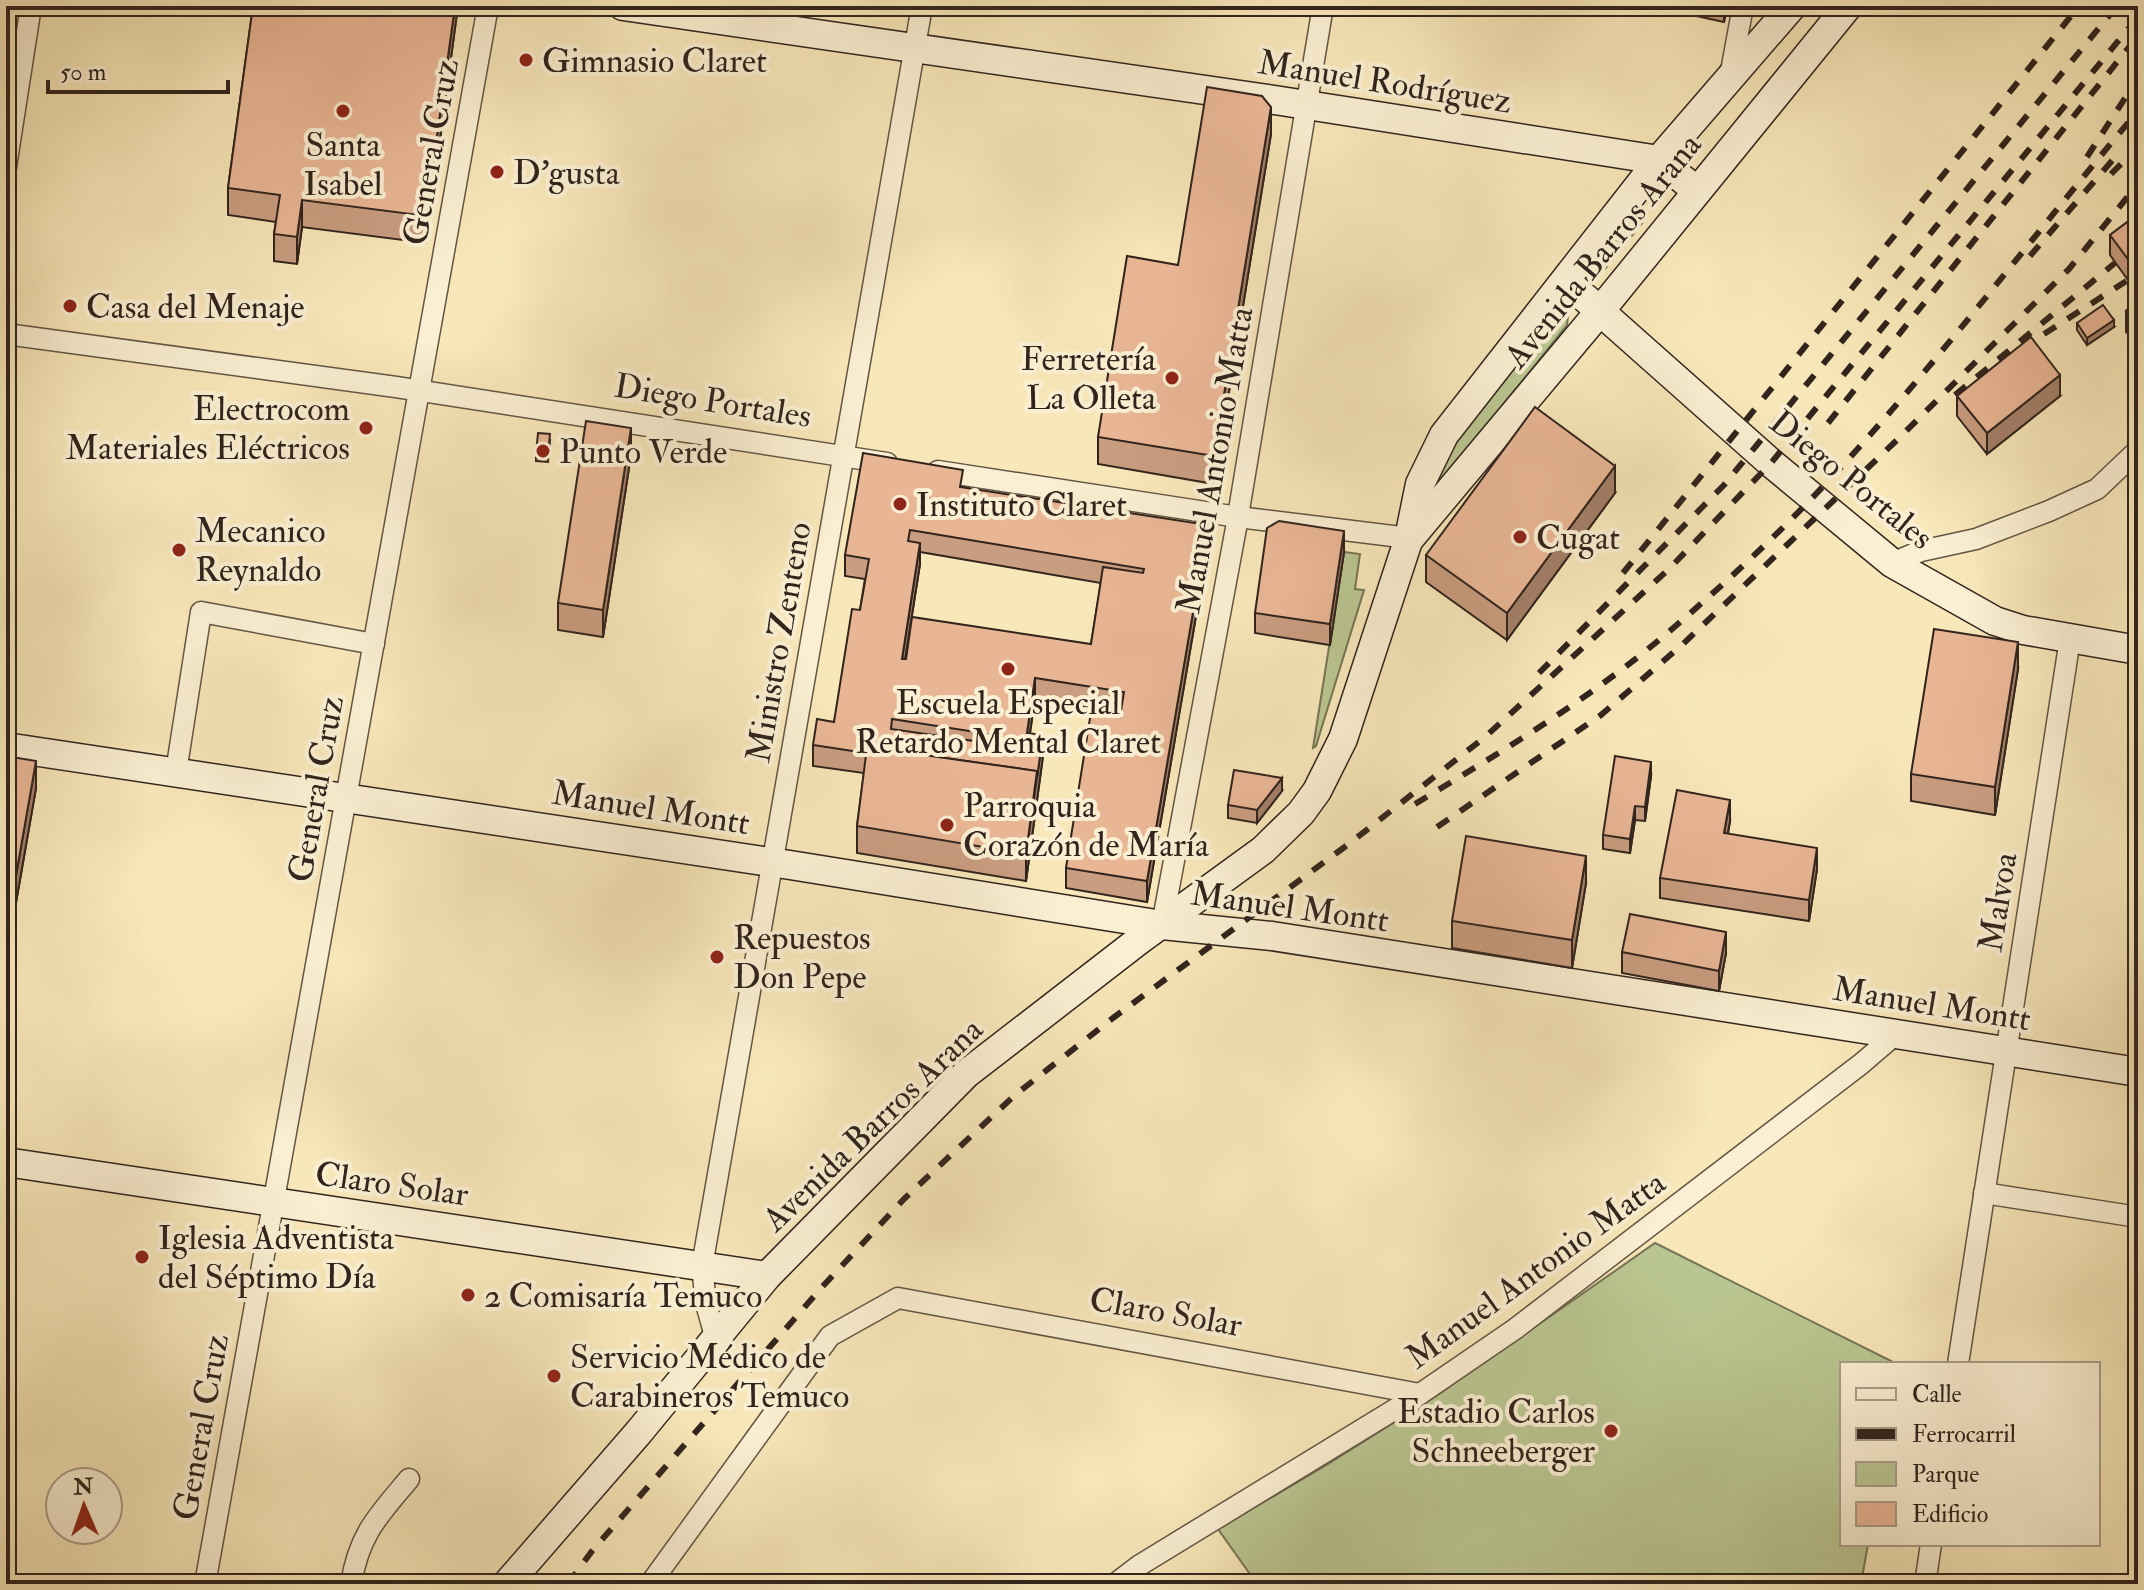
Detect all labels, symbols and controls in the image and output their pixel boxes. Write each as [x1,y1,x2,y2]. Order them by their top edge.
place label: Gimnasio Claret [542,40,767,83]
street label: Manuel Rodríguez [1255,41,1514,124]
scale bar [48,44,228,94]
marker: Gimnasio Claret [517,51,535,69]
street label: General Cruz [394,56,469,249]
text: 50 m [60,57,107,88]
marker: Santa Isabel [334,102,352,120]
place label: Santa Isabel [304,124,383,206]
street label: Avenida Barros Arana [1495,124,1712,378]
place label: D'gusta [513,152,621,195]
marker: D'gusta [488,163,506,181]
place label: Casa del Menaje [86,286,304,329]
marker: Casa del Menaje [61,297,79,315]
street label: Manuel Antonio Matta [1167,303,1264,617]
place label: Ferretería La Olleta [1021,338,1157,420]
street label: Diego Portales [611,365,814,438]
marker: Ferretería La Olleta [1163,369,1181,387]
place label: Electrocom Materiales Eléctricos [66,388,350,470]
street label: Diego Portales [1760,401,1942,559]
marker: Electrocom Materiales Eléctricos [357,419,375,437]
place label: Punto Verde [559,431,727,474]
marker: Punto Verde [534,442,552,460]
place label: Instituto Claret [916,484,1127,527]
marker: Instituto Claret [891,495,909,513]
place label: Mecanico Reynaldo [195,510,326,592]
place label: Cugat [1536,517,1620,560]
street label: Ministro Zenteno [737,519,822,766]
marker: Cugat [1511,528,1529,546]
marker: Mecanico Reynaldo [170,541,188,559]
marker: Escuela Especial Retardo Mental Claret [999,660,1017,678]
place label: Escuela Especial Retardo Mental Claret [855,682,1161,764]
street label: General Cruz [279,693,354,886]
street label: Manuel Montt [549,772,753,845]
place label: Parroquia Corazón de María [963,785,1210,867]
marker: Parroquia Corazón de María [938,816,956,834]
street label: Malvoa [1969,848,2028,955]
street label: Manuel Montt [1188,872,1392,943]
place label: Repuestos Don Pepe [733,917,871,999]
marker: Repuestos Don Pepe [708,948,726,966]
street label: Manuel Montt [1830,968,2034,1041]
street label: Avenida Barros Arana [753,1008,993,1242]
street label: Claro Solar [312,1152,471,1217]
street label: Manuel Antonio Matta [1398,1161,1675,1379]
place label: Iglesia Adventista del Séptimo Día [158,1217,395,1299]
marker: Iglesia Adventista del Séptimo Día [133,1248,151,1266]
place label: 2 Comisaría Temuco [484,1275,762,1318]
street label: Claro Solar [1086,1278,1246,1347]
marker: 2 Comisaría Temuco [459,1286,477,1304]
street label: General Cruz [164,1331,239,1524]
place label: Servicio Médico de Carabineros Temuco [570,1336,849,1418]
legend [1840,1362,2100,1546]
marker: Servicio Médico de Carabineros Temuco [545,1367,563,1385]
text: Calle [1912,1379,1962,1410]
place label: Estadio Carlos Schneeberger [1397,1391,1595,1473]
text: Ferrocarril [1912,1419,2016,1450]
marker: Estadio Carlos Schneeberger [1602,1422,1620,1440]
text: Parque [1912,1459,1979,1490]
north arrow [44,1466,124,1546]
text: N [72,1473,94,1501]
text: Edificio [1912,1499,1988,1530]

